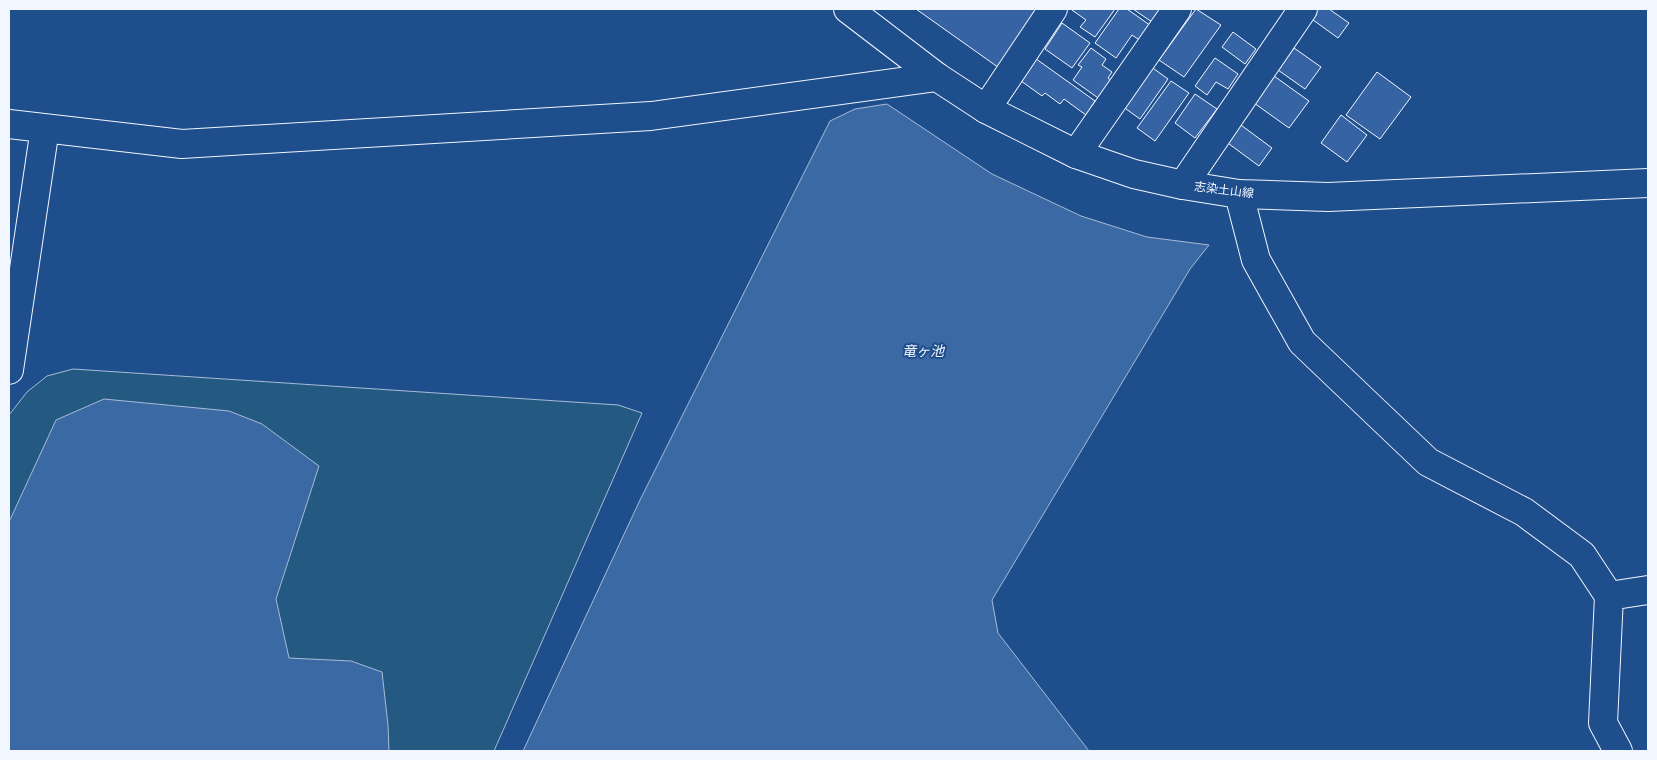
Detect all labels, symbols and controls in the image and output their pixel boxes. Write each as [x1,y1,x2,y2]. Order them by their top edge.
street label: 志染土山線 [1193,178,1255,201]
water label: 竜ヶ池 [902,342,946,360]

